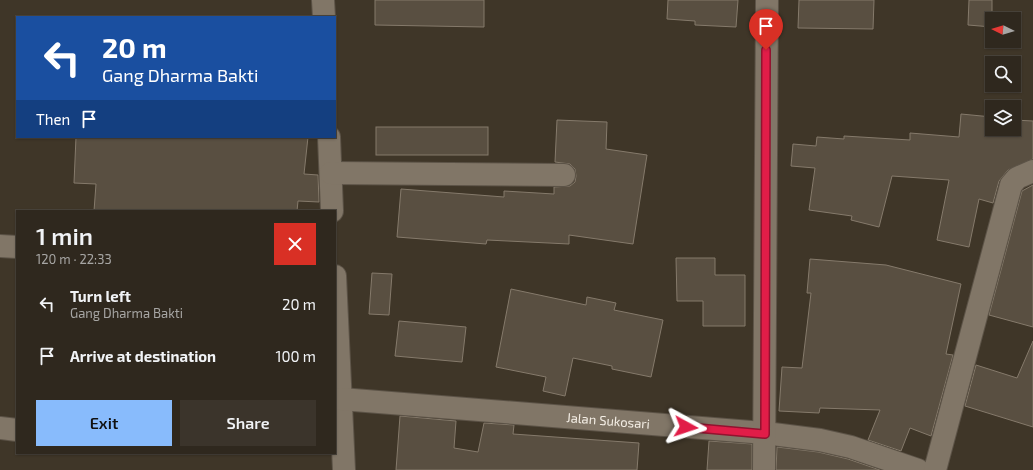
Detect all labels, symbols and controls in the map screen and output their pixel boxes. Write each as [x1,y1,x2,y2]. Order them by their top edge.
pin [749,9,783,50]
north arrow [985,12,1021,48]
map controls [985,12,1021,136]
icon: arrive [755,15,777,37]
text: 20 m [102,30,167,64]
icon: left [36,32,88,84]
button: search [985,56,1021,92]
text: Gang Dharma Bakti [102,64,258,86]
button: layers [985,100,1021,136]
icon: arrive [78,108,100,130]
text: Then [36,110,70,128]
text: 1 min [36,221,93,250]
button: close [274,223,316,265]
text: 120 m · 22:33 [36,251,112,267]
text: Turn left [70,287,131,305]
icon: left [36,293,58,315]
text: 20 m [282,295,316,313]
text: Gang Dharma Bakti [70,305,183,321]
icon: arrive [36,345,58,367]
text: Arrive at destination [70,347,216,365]
text: 100 m [275,347,316,365]
button: Exit [36,400,172,446]
button: Share [180,400,316,446]
position arrow [665,406,707,448]
street label: Jalan Sukosari [566,409,651,432]

